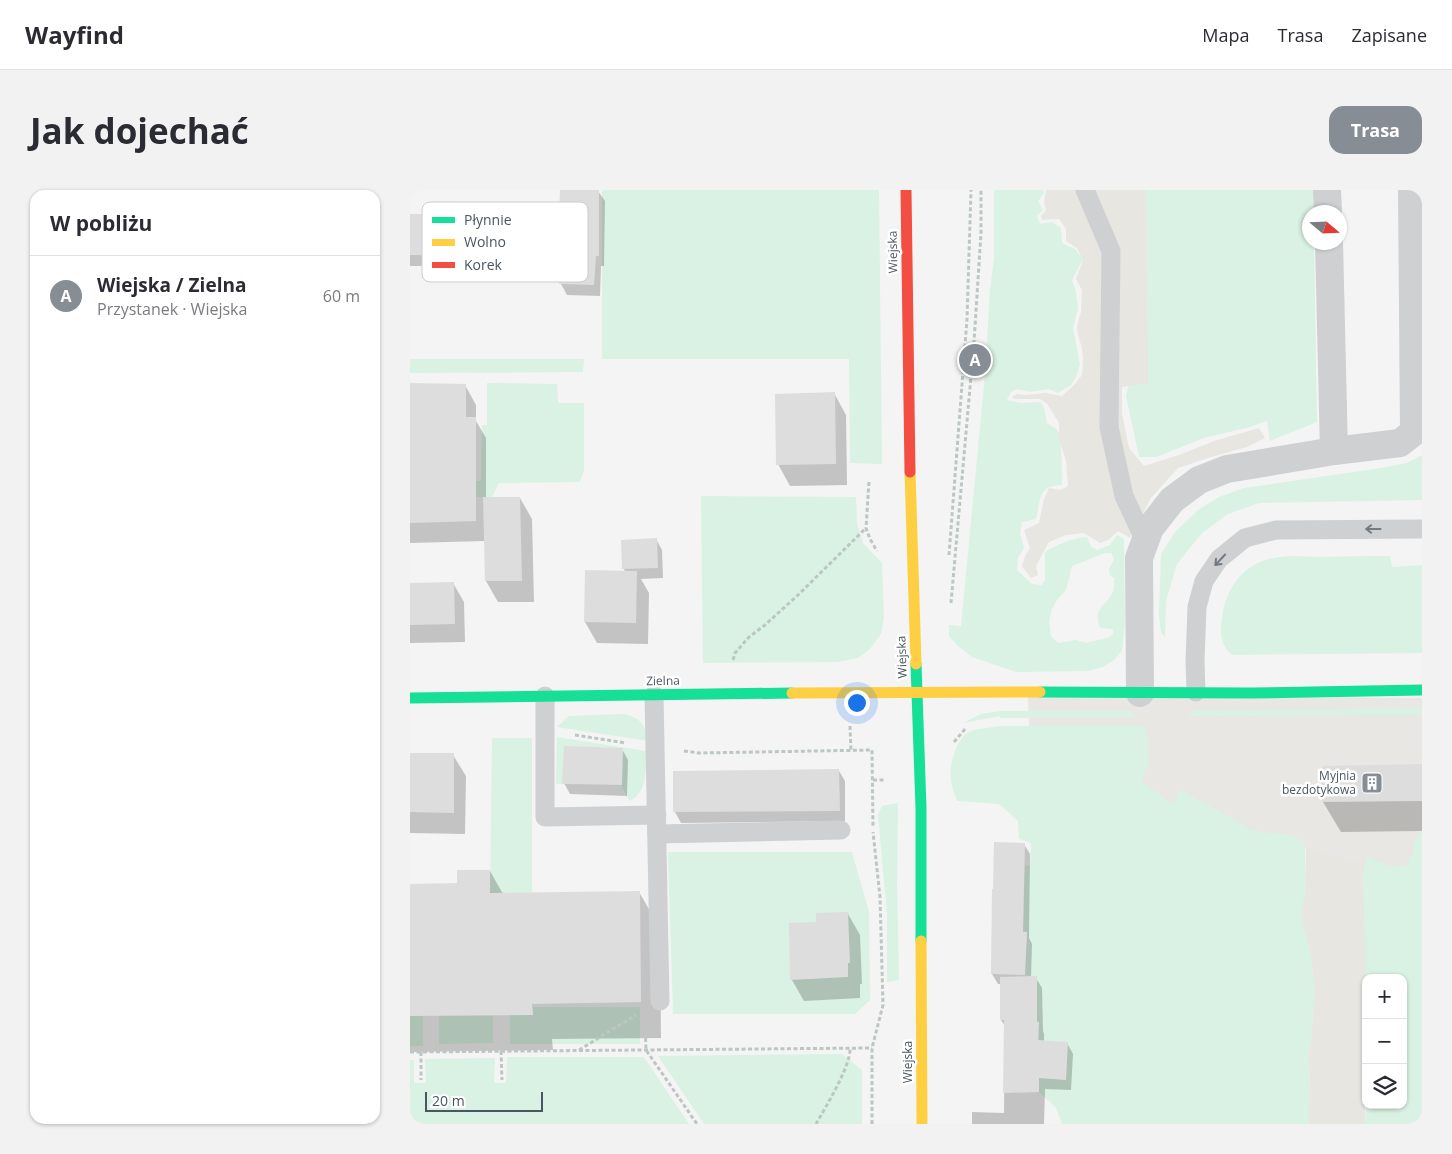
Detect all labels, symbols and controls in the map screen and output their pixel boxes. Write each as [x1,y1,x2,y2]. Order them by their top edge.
text: Wayfind [25,18,124,51]
text: Mapa [1202,23,1250,47]
text: Trasa [1278,23,1323,47]
text: Zapisane [1351,23,1427,47]
button: Trasa [1329,106,1422,154]
text: Jak dojechać [30,107,249,154]
legend [422,202,588,282]
north arrow [1302,205,1347,250]
text: W pobliżu [50,209,152,237]
text: Płynnie [464,210,512,229]
street label: Wiejska [884,231,901,273]
text: Wolno [464,232,506,251]
text: Korek [464,255,503,274]
text: Wiejska / Zielna [97,272,246,298]
text: A [60,285,72,307]
text: 60 m [323,285,360,307]
text: Przystanek · Wiejska [97,298,247,320]
pin: A [959,341,991,379]
one-way arrow [1366,524,1382,534]
one-way arrow [1214,554,1226,566]
street label: Wiejska [892,635,911,679]
street label: Zielna [646,672,680,689]
your location [844,690,870,716]
place label: Myjnia bezdotykowa [1282,767,1356,798]
building icon: Myjnia bezdotykowa [1360,771,1384,795]
map controls [1362,974,1407,1109]
button: + [1362,974,1407,1019]
button: − [1362,1019,1407,1064]
street label: Wiejska [899,1041,916,1083]
button: layers [1362,1064,1407,1109]
scale bar [425,1089,542,1112]
text: 20 m [432,1091,465,1110]

